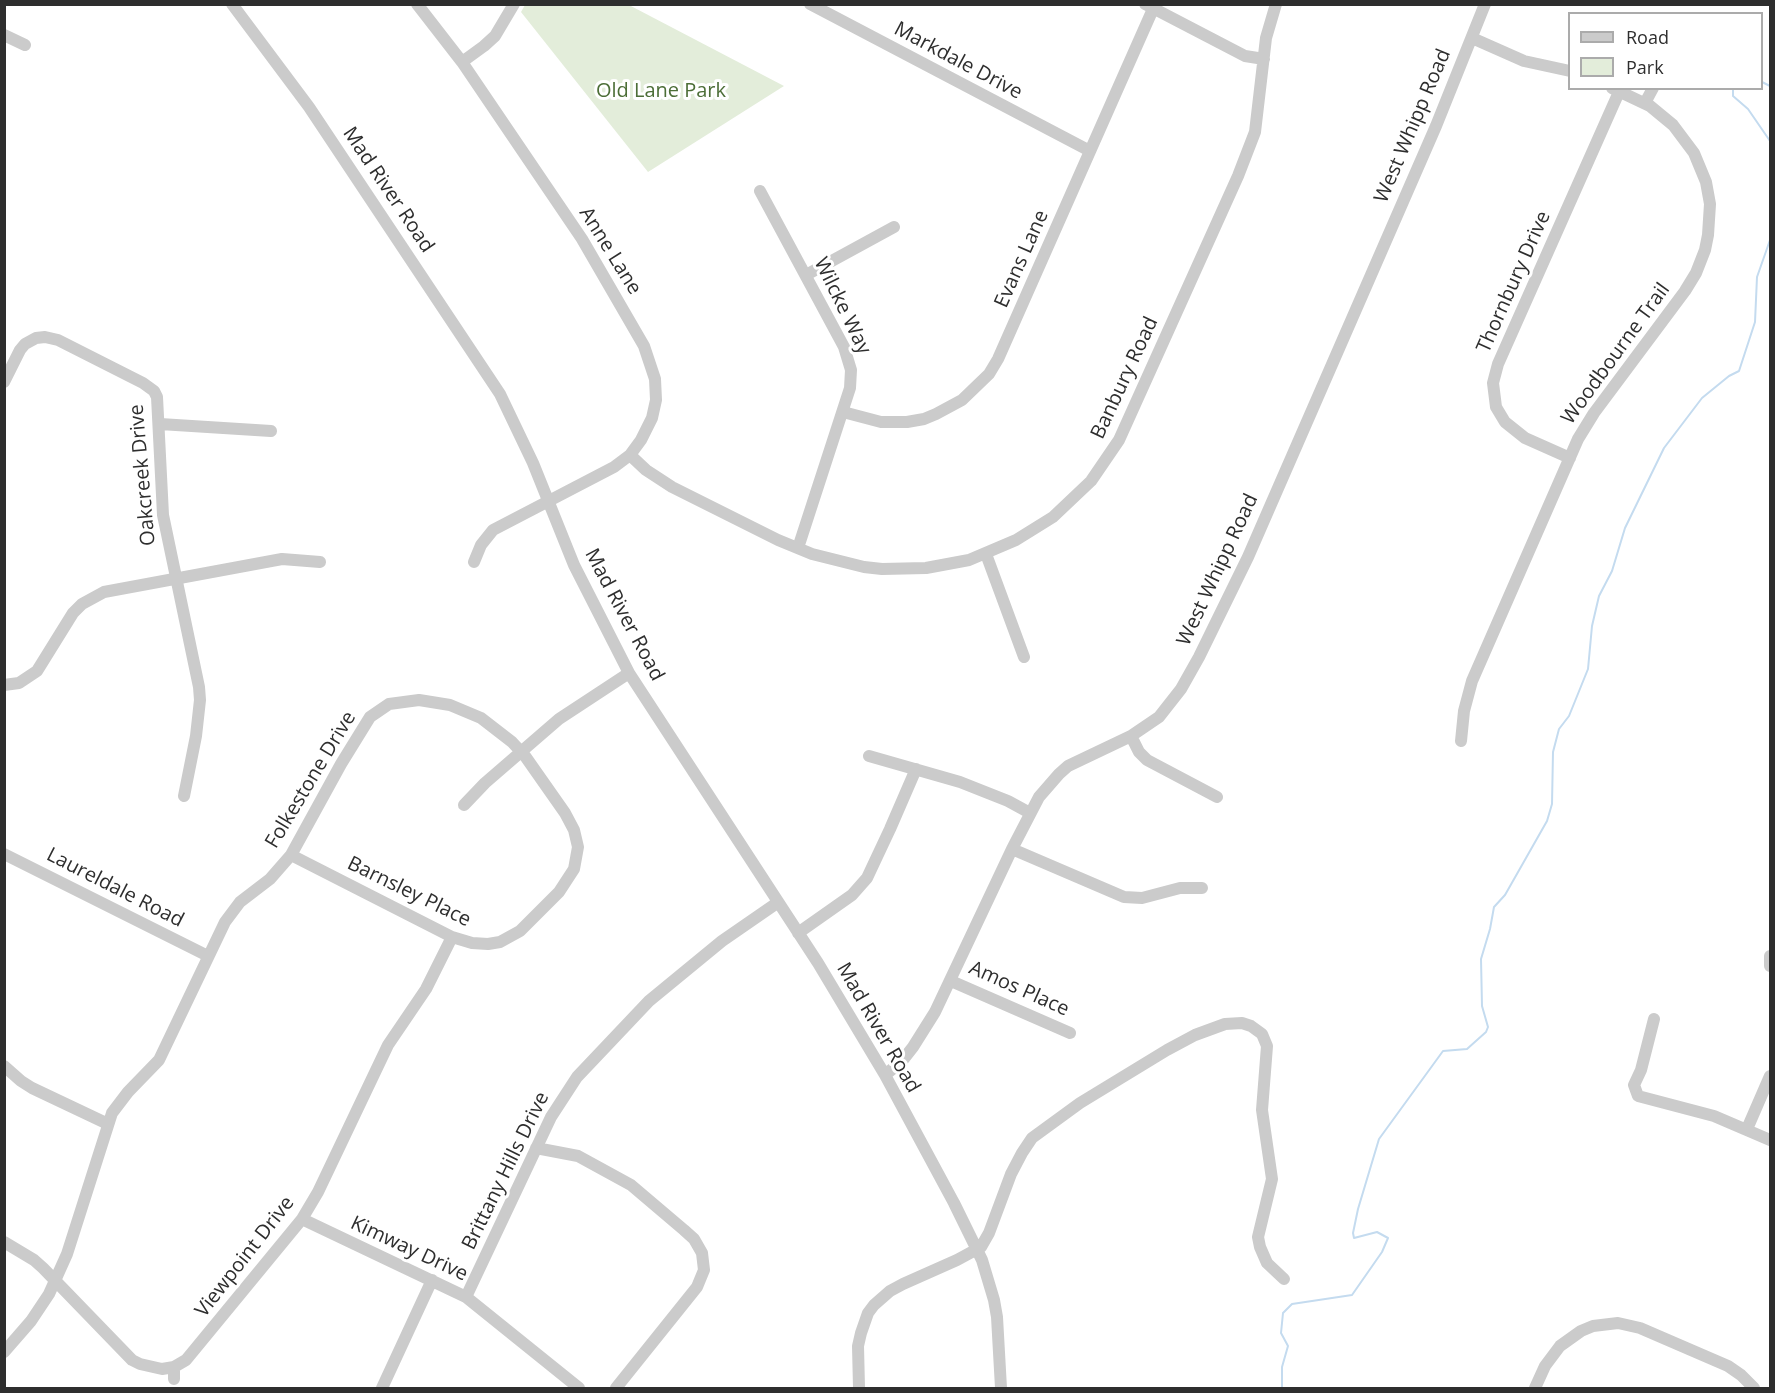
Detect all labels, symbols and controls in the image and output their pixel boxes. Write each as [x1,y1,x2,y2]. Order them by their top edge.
legend [1568,12,1763,90]
street label: Markdale Drive [890,17,1026,105]
text: Road [1626,25,1669,49]
street label: West Whipp Road [1370,45,1456,207]
text: Park [1626,55,1664,79]
park label: Old Lane Park [596,79,726,103]
street label: Mad River Road [337,123,439,257]
street label: Anne Lane [574,203,646,299]
street label: Evans Lane [990,206,1054,312]
street label: Thornbury Drive [1472,207,1556,357]
street label: Wilcke Way [808,254,876,358]
street label: Woodbourne Trail [1557,279,1675,429]
street label: Banbury Road [1086,313,1164,443]
street label: Oakcreek Drive [125,403,161,547]
street label: West Whipp Road [1172,490,1264,650]
street label: Mad River Road [579,545,669,685]
street label: Folkestone Drive [261,707,361,853]
street label: Laureldale Road [42,843,188,933]
street label: Barnsley Place [343,852,475,932]
street label: Amos Place [965,956,1073,1022]
street label: Mad River Road [831,959,925,1097]
street label: Brittany Hills Drive [457,1088,555,1254]
street label: Viewpoint Drive [190,1192,300,1322]
street label: Kimway Drive [347,1211,471,1287]

